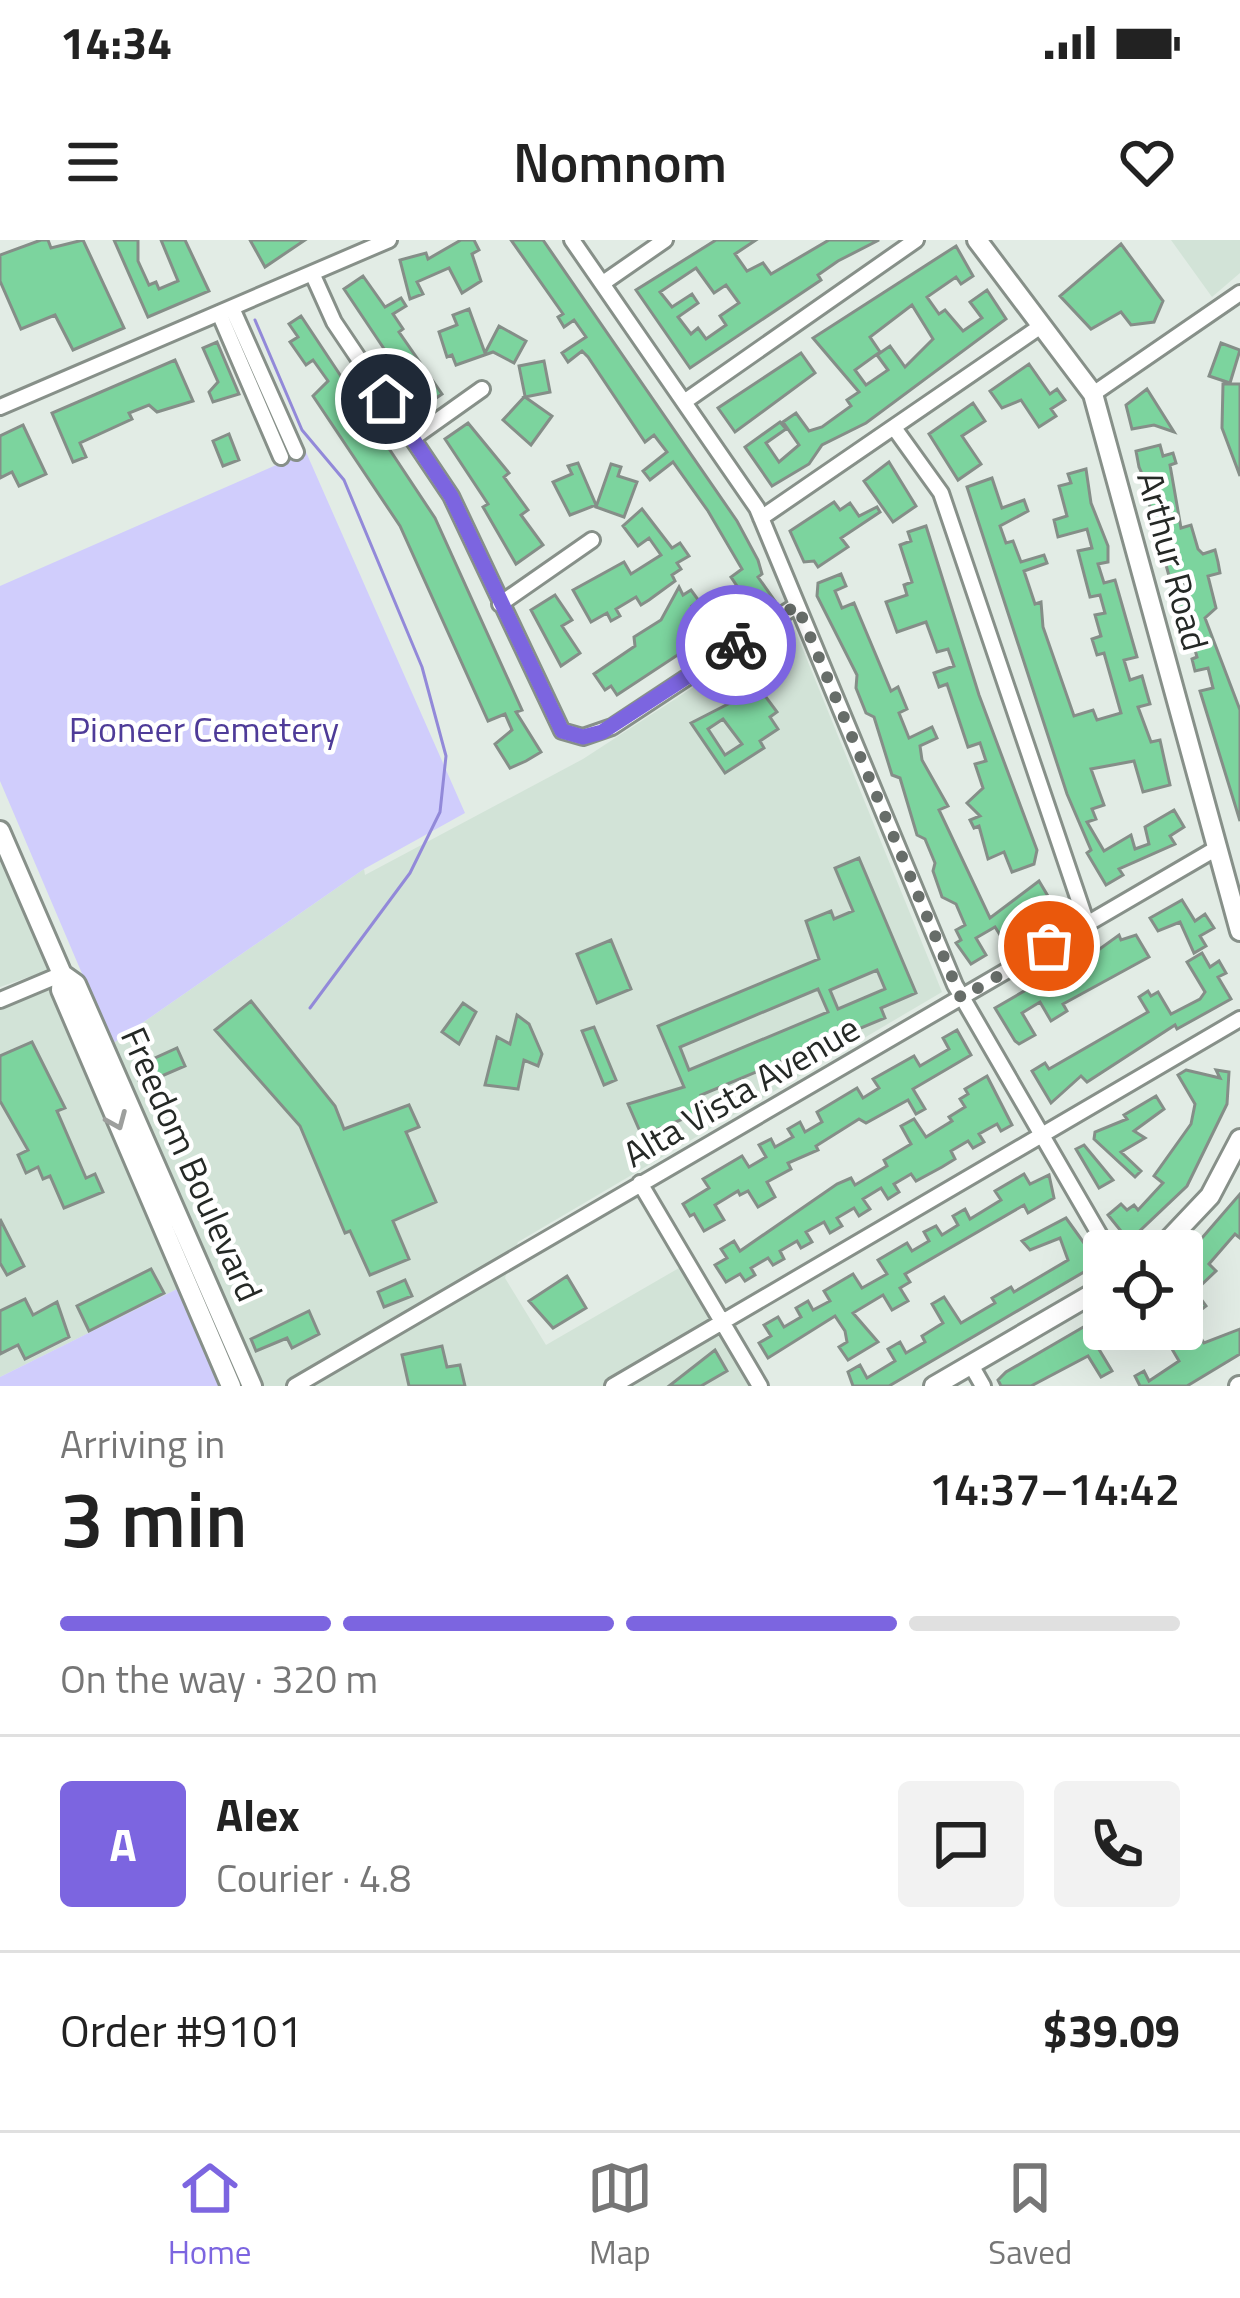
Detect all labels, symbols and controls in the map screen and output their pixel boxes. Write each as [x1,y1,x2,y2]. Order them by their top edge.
text: 14:34 [60,8,172,76]
text: Nomnom [513,121,727,203]
icon: menu [60,129,126,195]
icon: heart [1114,129,1180,195]
pin [335,348,437,450]
icon: home [353,366,419,432]
street label: Arthur Road [1123,465,1224,657]
courier [676,585,796,705]
icon: bike [703,612,769,678]
park label: Pioneer Cemetery [69,701,339,756]
pin [998,895,1100,997]
icon: bag [1016,913,1082,979]
street label: Alta Vista Avenue [612,1000,869,1181]
street label: Freedom Boulevard [107,1018,278,1310]
one-way arrow [103,1109,127,1131]
map controls [1083,1230,1203,1350]
button: locate [1083,1230,1203,1350]
text: Arriving in [60,1414,225,1473]
text: 14:37–14:42 [929,1454,1180,1522]
text: 3 min [60,1459,248,1577]
text: On the way · 320 m [60,1649,378,1708]
text: Alex [216,1780,300,1848]
button: chat [898,1781,1024,1907]
button: phone [1054,1781,1180,1907]
text: A [109,1810,137,1878]
text: Courier · 4.8 [216,1848,411,1907]
text: Order #9101 [60,1996,303,2064]
text: $39.09 [1042,1996,1180,2064]
tab: Home [168,2155,252,2277]
tab: Map [587,2155,653,2277]
tab: Saved [988,2155,1072,2277]

